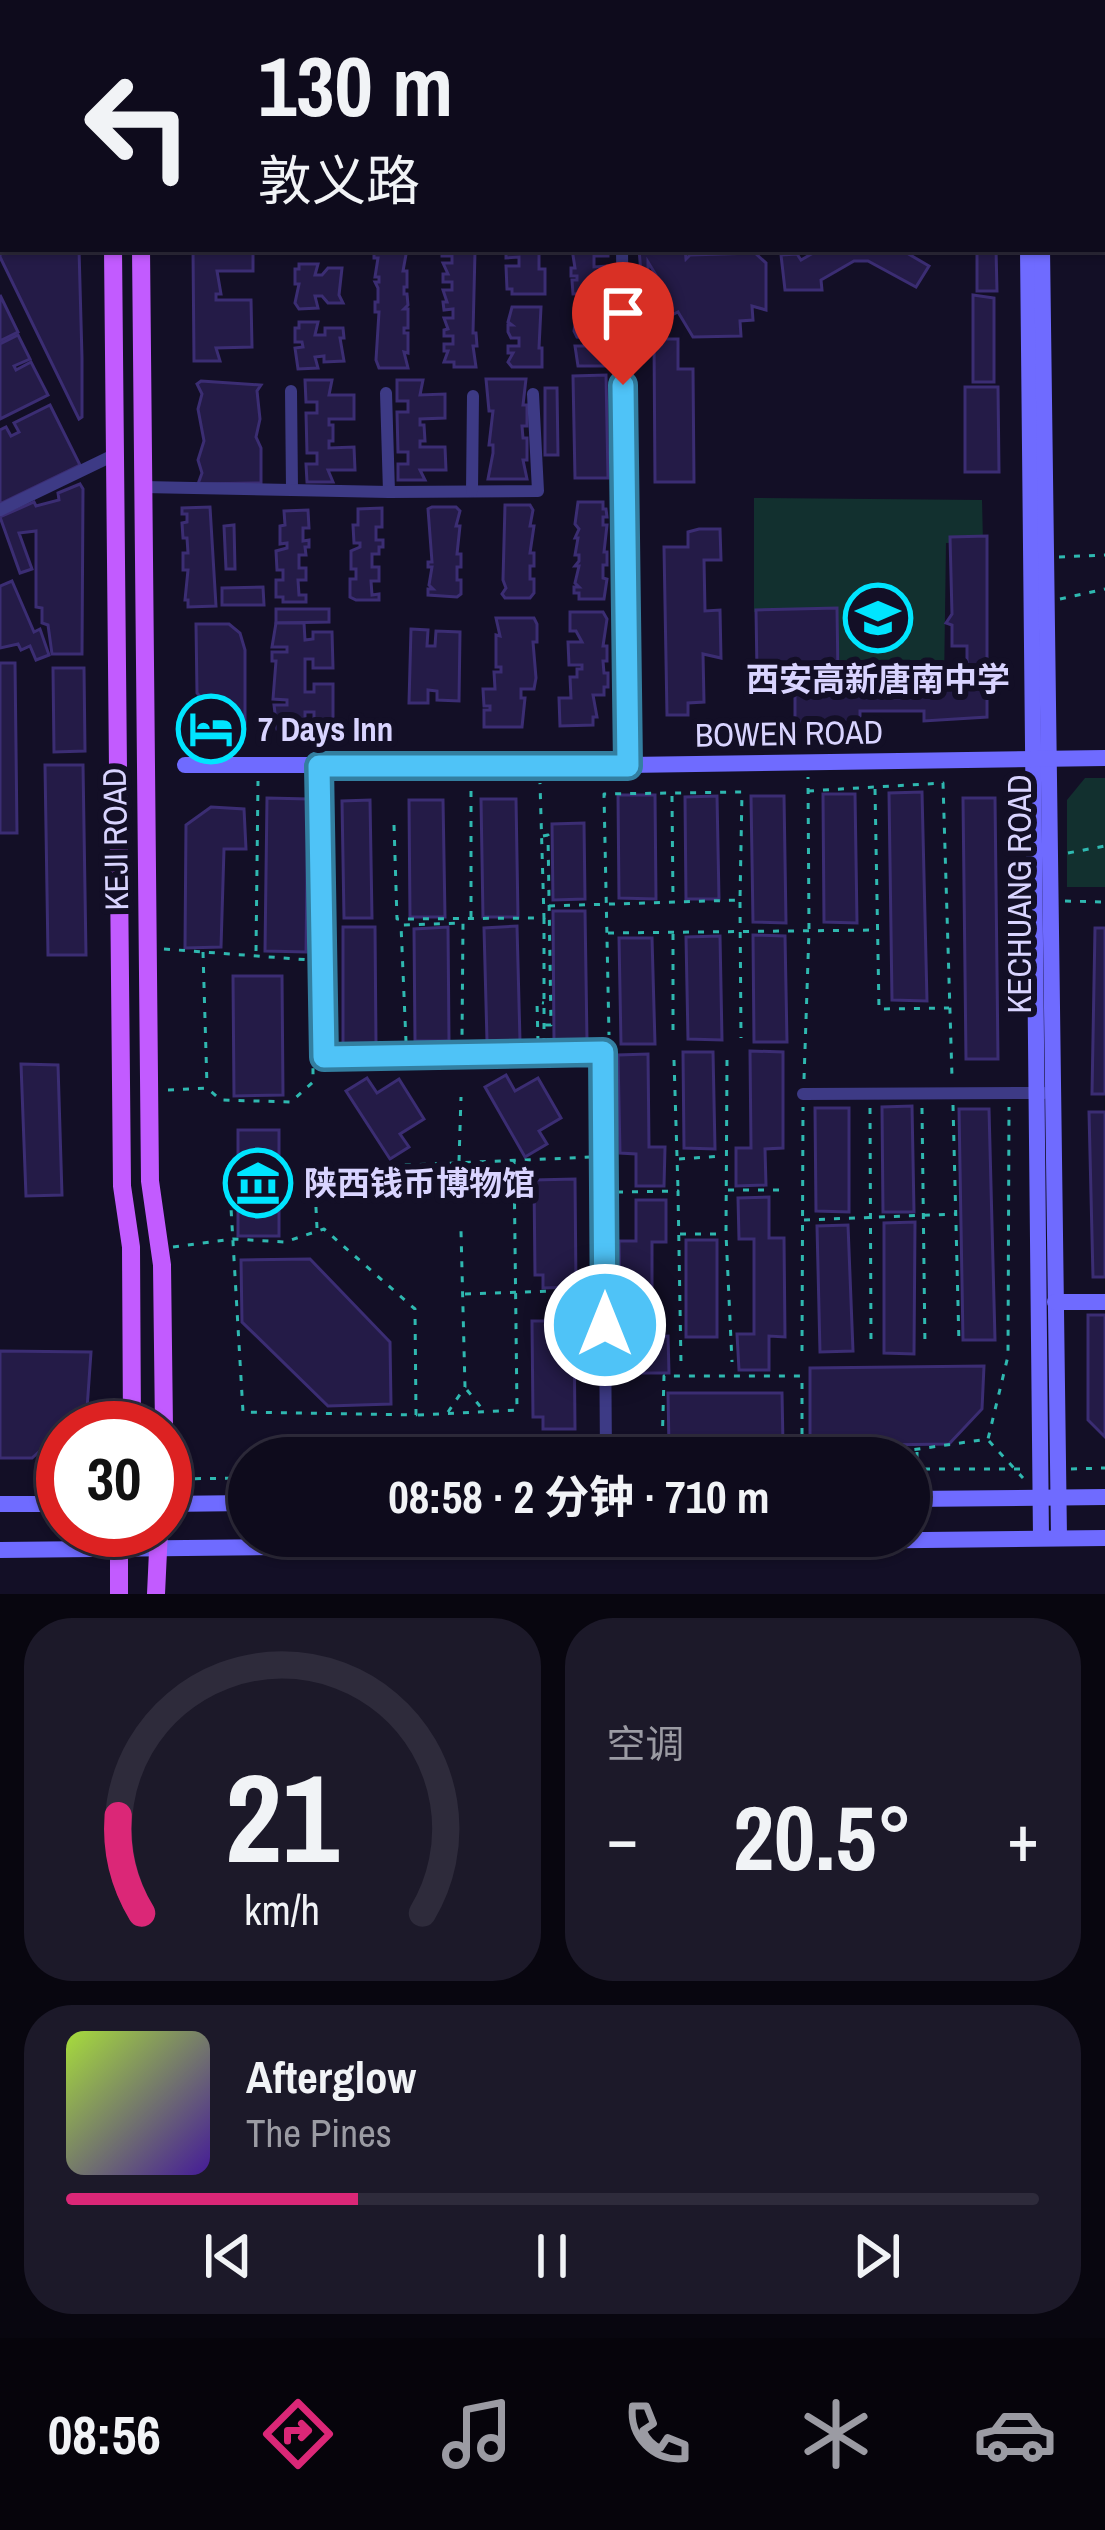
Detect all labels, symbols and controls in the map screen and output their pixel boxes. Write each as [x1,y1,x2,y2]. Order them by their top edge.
text: 130 m [258,29,453,142]
icon: left [60,48,216,204]
text: 敦义路 [258,144,420,217]
pin [572,262,674,385]
icon: arrive [590,280,656,346]
school or university icon: 西安高新唐南中学 [843,583,913,653]
place label: 西安高新唐南中学 [746,657,1010,701]
hotel icon: 7 Days Inn [176,694,246,764]
place label: 7 Days Inn [258,707,393,751]
street label: BOWEN ROAD [695,709,883,757]
street label: KEJI ROAD [92,767,138,911]
street label: KECHUANG ROAD [997,774,1041,1014]
museum icon: 陕西钱币博物馆 [223,1148,293,1218]
place label: 陕西钱币博物馆 [304,1161,535,1205]
position arrow [542,1262,668,1388]
speed limit sign: 30 [36,1401,192,1557]
text: 08:58 · 2 分钟 · 710 m [388,1466,770,1527]
text: 空调 [607,1718,685,1770]
text: 21 [225,1733,339,1901]
text: 20.5° [733,1777,913,1898]
text: − [607,1793,638,1882]
text: + [1007,1793,1039,1882]
text: km/h [244,1880,320,1937]
text: Afterglow [246,2046,416,2107]
text: The Pines [246,2107,392,2159]
icon: previous [195,2223,261,2289]
icon: pause [519,2223,585,2289]
icon: next [844,2223,910,2289]
icon: directions [256,2392,340,2476]
icon: music [435,2392,519,2476]
icon: phone [615,2392,699,2476]
icon: climate [794,2392,878,2476]
icon: car [973,2392,1057,2476]
text: 08:56 [48,2398,161,2471]

